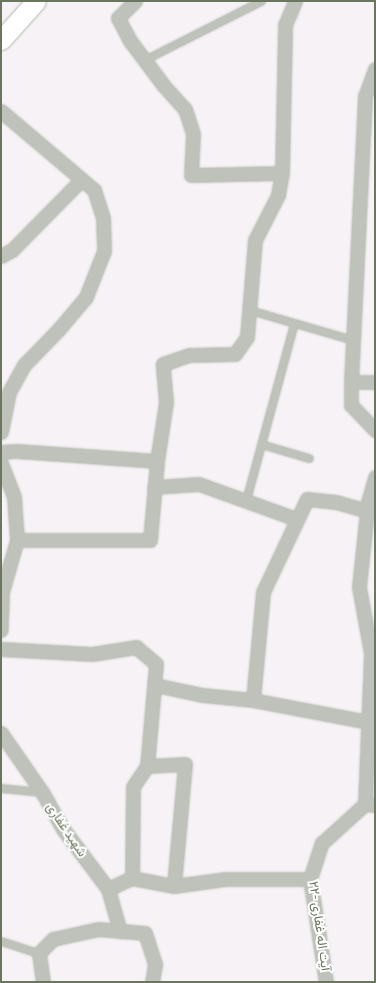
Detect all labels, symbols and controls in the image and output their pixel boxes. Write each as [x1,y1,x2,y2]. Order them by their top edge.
street label: شهید غفاری [42,800,90,860]
street label: ۲۲- آیت اله غفاری [305,880,333,972]

